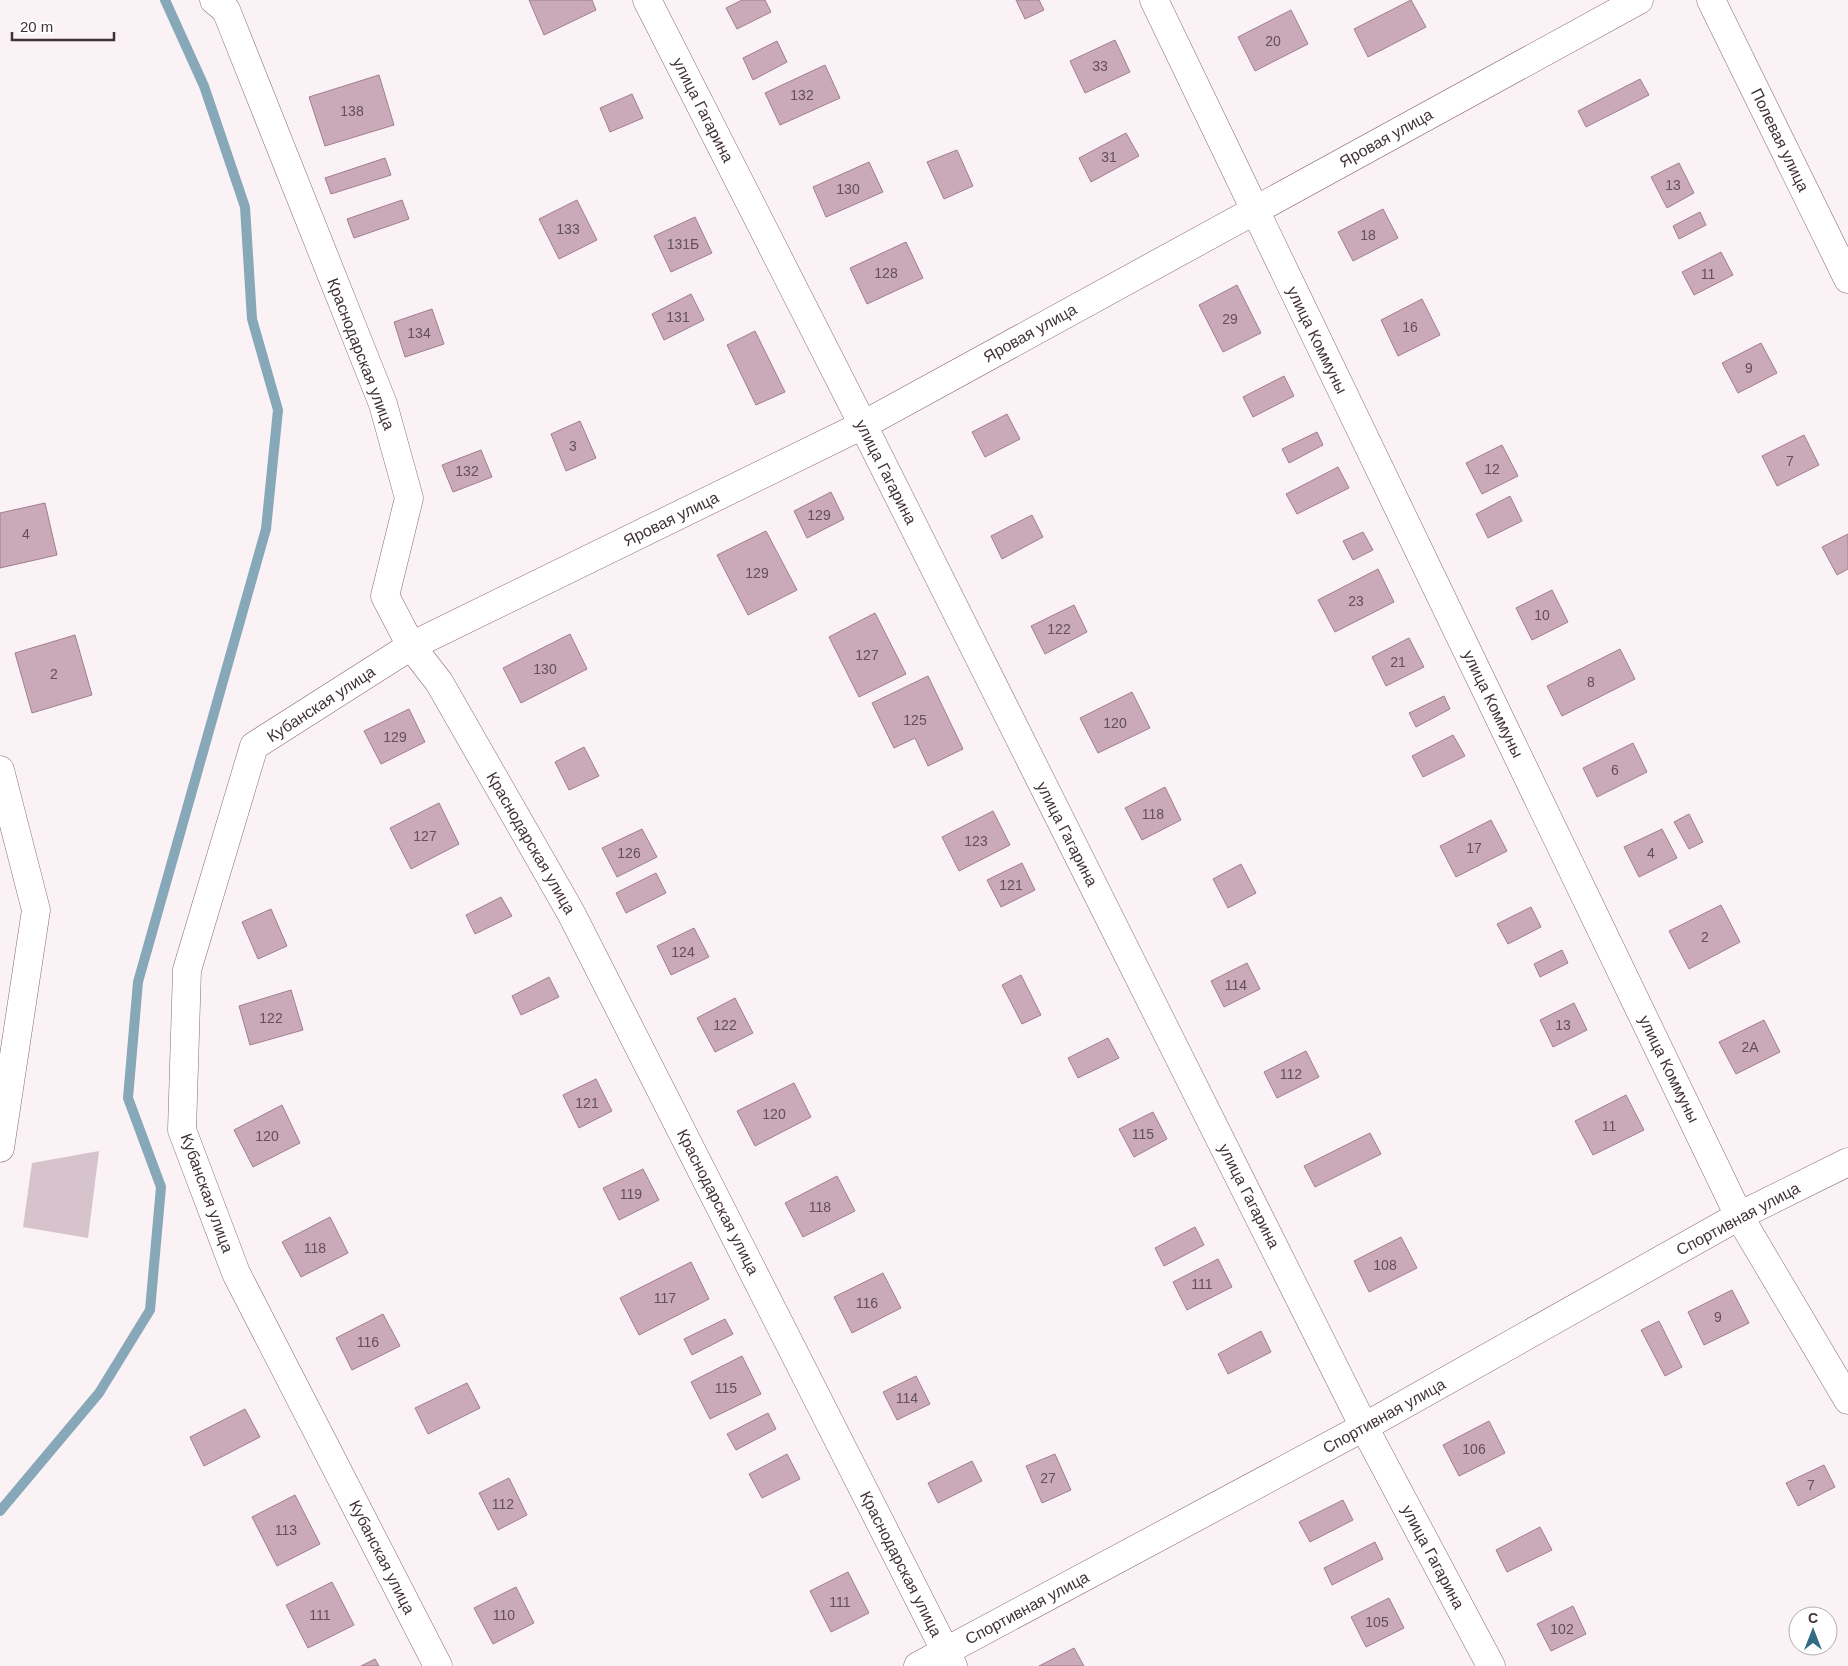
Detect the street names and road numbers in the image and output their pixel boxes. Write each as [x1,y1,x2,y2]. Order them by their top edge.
street label: улица Гагарина [669,55,737,165]
street label: Полевая улица [1748,86,1812,194]
street label: Яровая улица [1337,105,1436,171]
street label: Краснодарская улица [324,276,398,432]
street label: улица Коммуны [1284,284,1350,396]
street label: Яровая улица [981,300,1080,366]
street label: улица Гагарина [852,417,920,527]
street label: Яровая улица [621,489,721,549]
street label: улица Коммуны [1460,648,1526,760]
street label: Кубанская улица [264,663,378,745]
street label: Краснодарская улица [483,769,579,917]
street label: улица Гагарина [1033,779,1101,889]
street label: улица Коммуны [1636,1013,1702,1125]
street label: Краснодарская улица [674,1126,762,1278]
street label: Кубанская улица [178,1131,236,1255]
street label: улица Гагарина [1215,1141,1283,1251]
street label: Спортивная улица [1673,1179,1803,1259]
street label: Спортивная улица [1320,1375,1448,1457]
street label: Краснодарская улица [857,1488,945,1640]
street label: Кубанская улица [346,1497,418,1617]
street label: улица Гагарина [1398,1502,1468,1612]
street label: Спортивная улица [962,1568,1092,1648]

